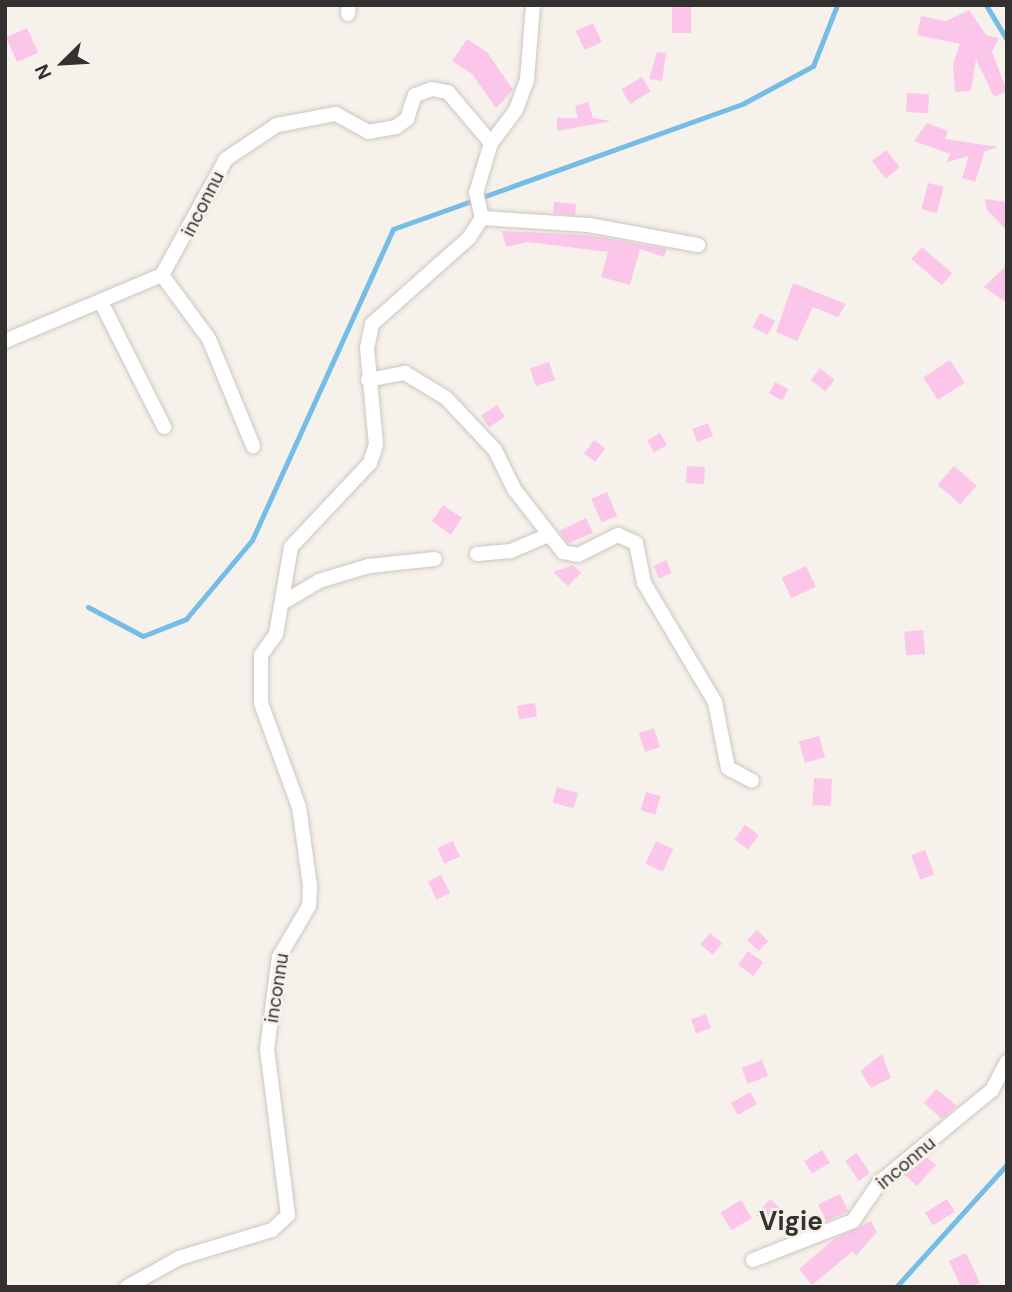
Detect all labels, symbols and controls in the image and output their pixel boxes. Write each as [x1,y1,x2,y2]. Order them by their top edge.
north arrow [28,28,98,98]
text: N [29,60,58,83]
street label: inconnu [177,168,229,240]
street label: inconnu [260,951,294,1025]
street label: inconnu [872,1132,940,1194]
district label: Vigie [759,1206,823,1238]

